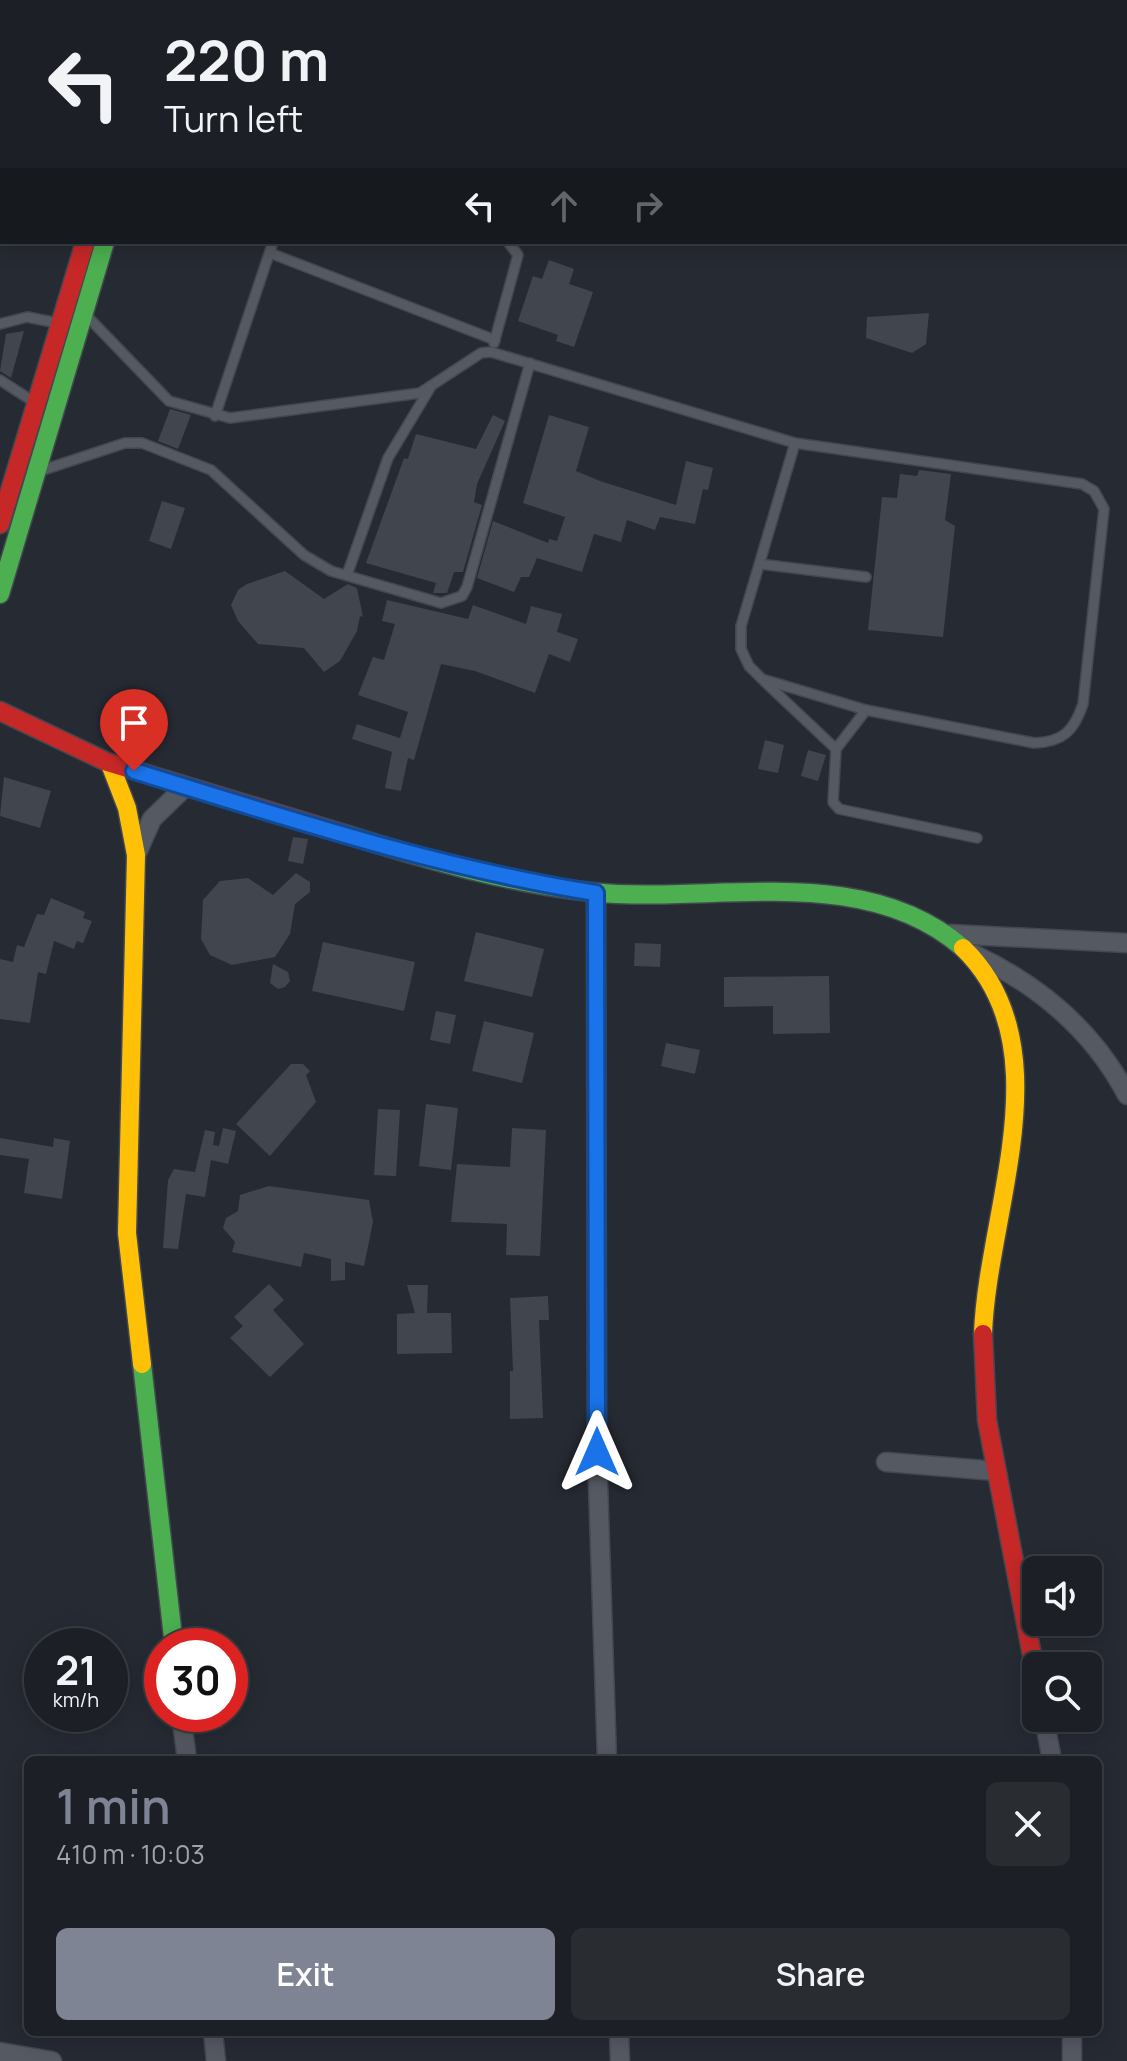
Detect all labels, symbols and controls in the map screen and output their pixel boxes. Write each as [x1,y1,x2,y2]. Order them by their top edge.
text: 220 m [164,21,329,98]
icon: left [32,32,136,136]
text: Turn left [164,94,303,143]
icon: left [458,184,502,228]
icon: ahead [542,184,586,228]
icon: right [626,184,670,228]
pin [100,689,168,771]
icon: arrive [112,701,156,745]
position arrow [555,1410,639,1494]
map controls [1022,1556,1102,1732]
button: sound [1022,1556,1102,1636]
speed limit sign: 30 [144,1628,248,1732]
text: 21 [55,1642,97,1697]
button: search [1022,1652,1102,1732]
text: km/h [53,1686,99,1713]
text: 1 min [56,1773,170,1838]
button: close [986,1782,1070,1866]
text: 410 m · 10:03 [56,1836,205,1872]
button: Exit [56,1928,555,2020]
button: Share [571,1928,1070,2020]

